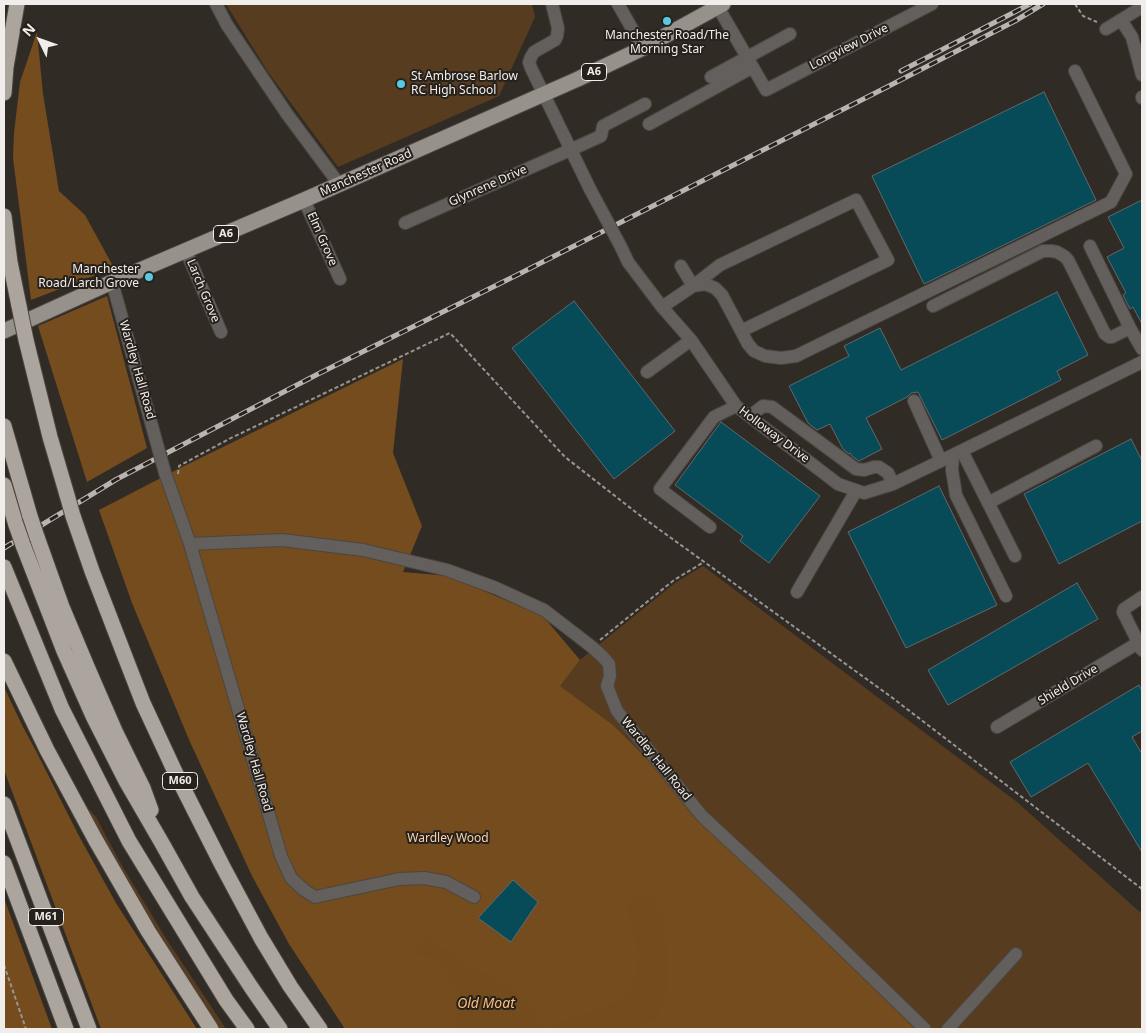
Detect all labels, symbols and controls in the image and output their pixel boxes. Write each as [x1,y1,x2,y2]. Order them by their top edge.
north arrow [15,15,65,65]
marker: Manchester Road/The Morning Star [661,15,673,27]
text: N [18,19,39,40]
street label: Longview Drive [807,21,891,73]
place label: Manchester Road/The Morning Star [605,29,729,57]
road number: A6 [582,64,606,80]
place label: St Ambrose Barlow RC High School [411,70,518,98]
marker: St Ambrose Barlow RC High School [395,78,407,90]
street label: Manchester Road [318,146,414,200]
street label: Glynrene Drive [447,162,529,210]
street label: Elm Grove [304,210,340,268]
road number: A6 [214,225,238,242]
street label: Larch Grove [183,257,223,325]
place label: Manchester Road/Larch Grove [38,263,139,291]
marker: Manchester Road/Larch Grove [143,271,155,283]
street label: Wardley Hall Road [116,319,158,421]
street label: Holloway Drive [736,404,812,466]
street label: Shield Drive [1036,662,1100,708]
street label: Wardley Hall Road [233,711,275,813]
street label: Wardley Hall Road [618,715,694,803]
road number: M60 [162,772,198,789]
park label: Wardley Wood [407,832,489,846]
road number: M61 [28,909,64,926]
water label: Old Moat [457,996,515,1012]

